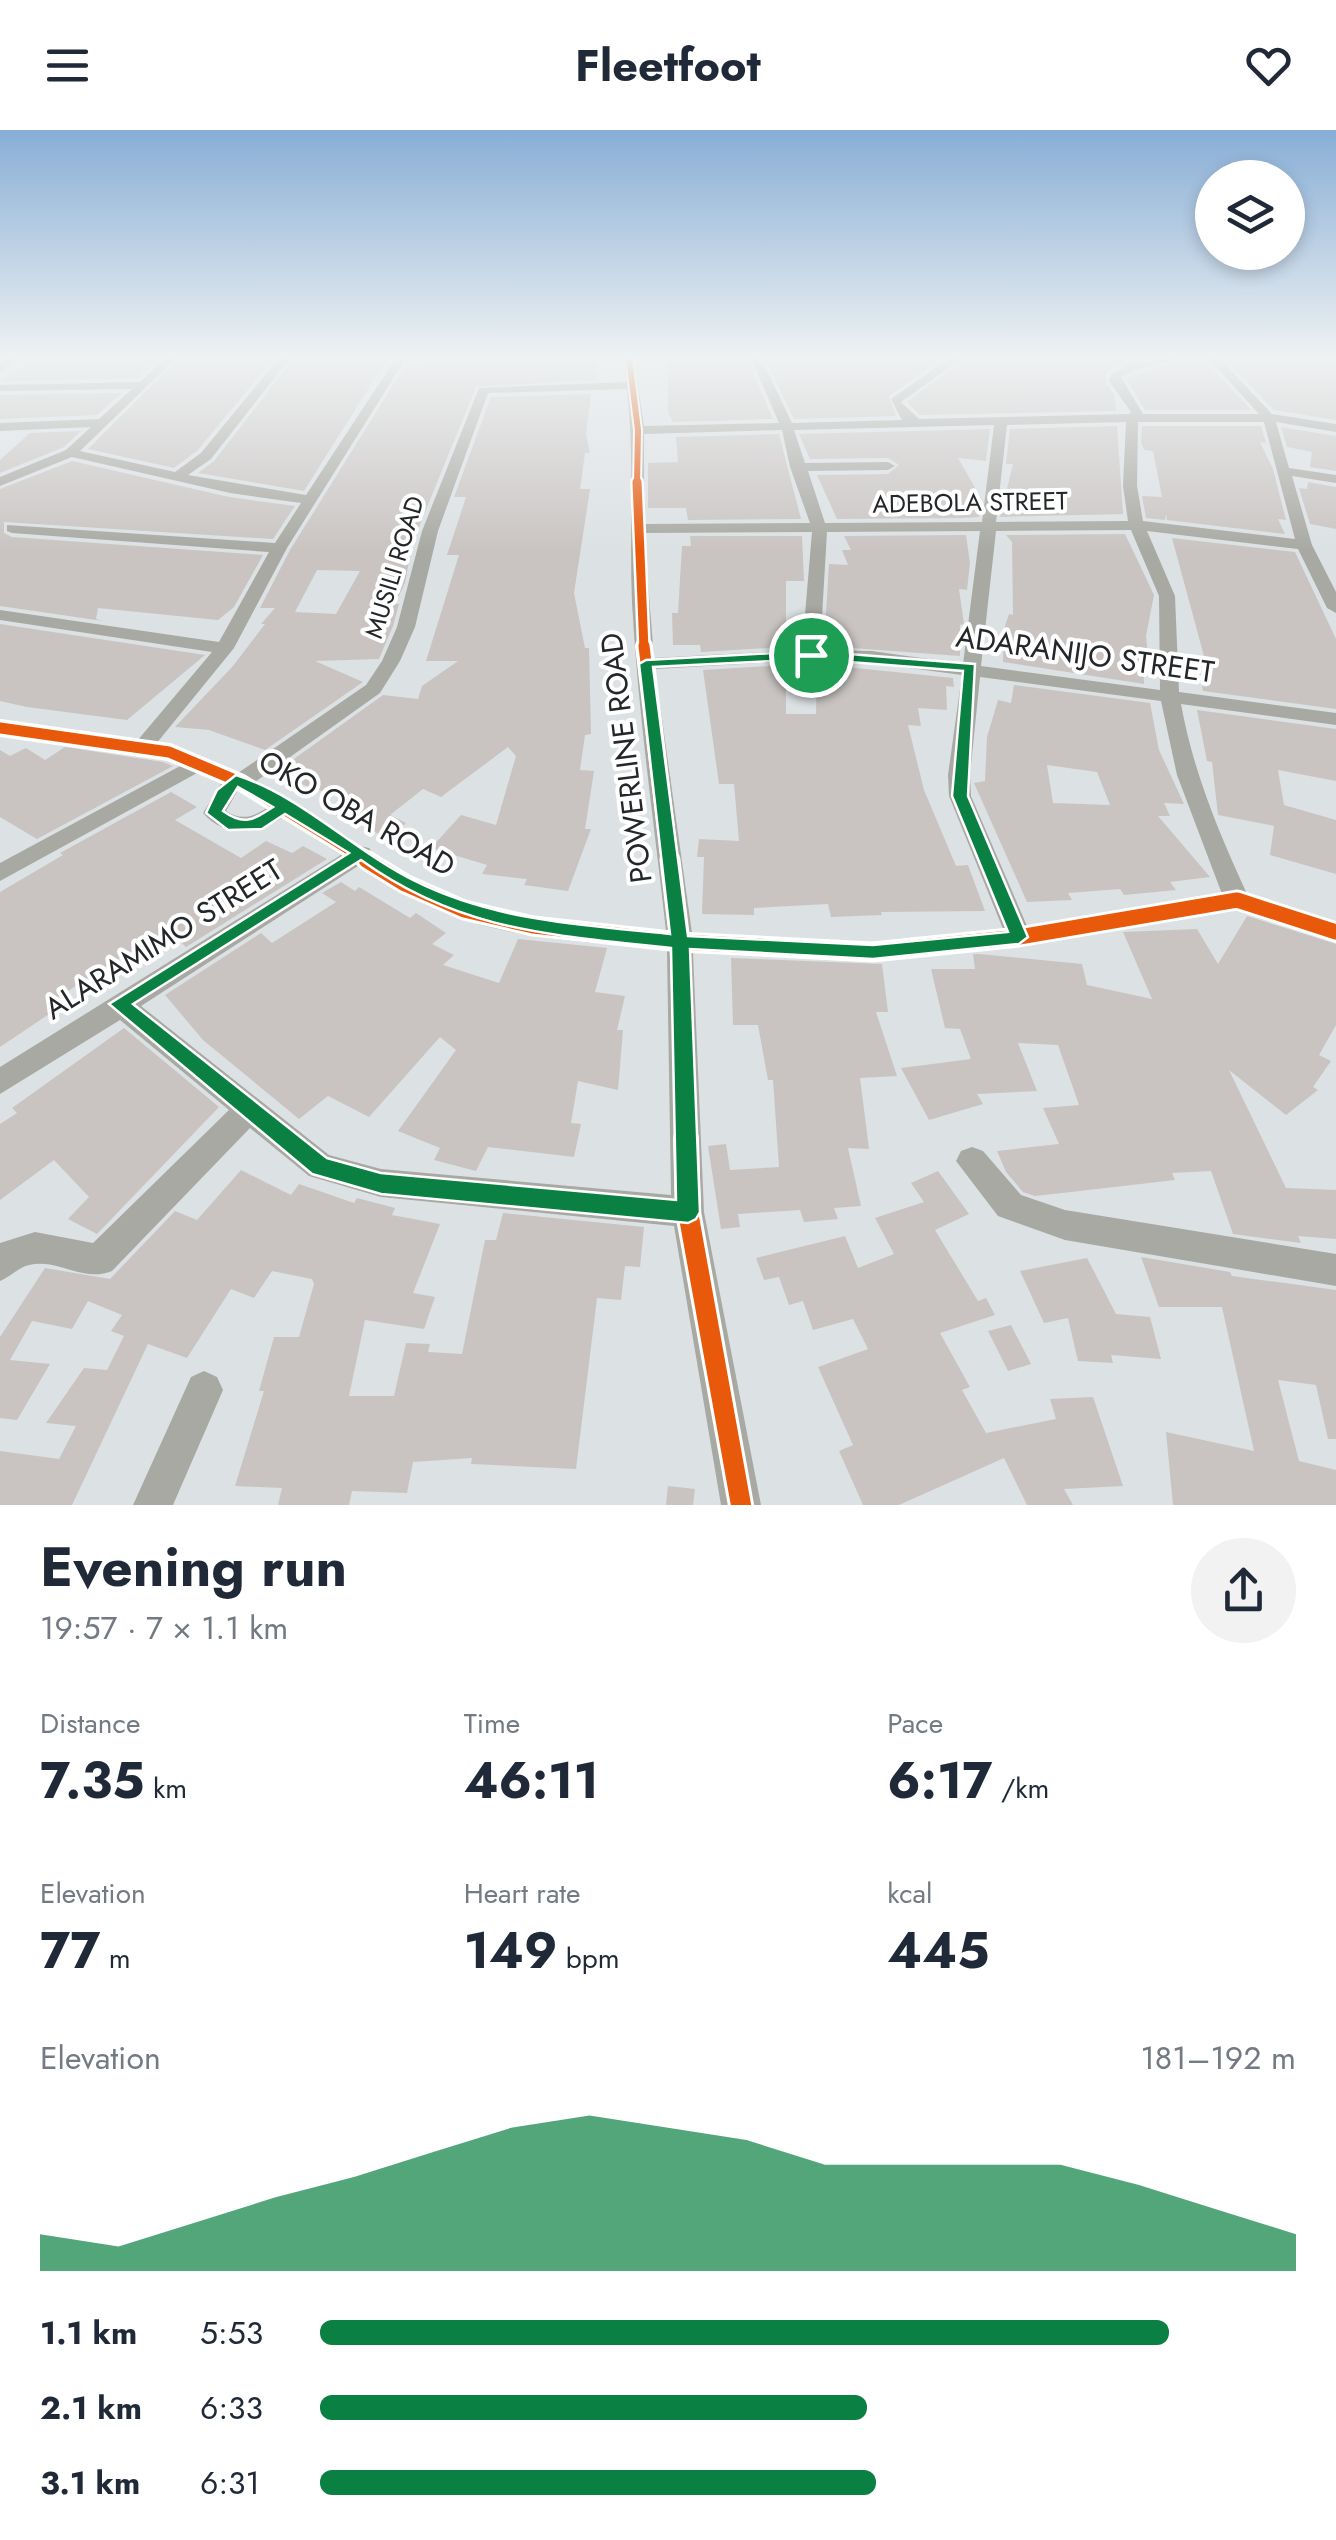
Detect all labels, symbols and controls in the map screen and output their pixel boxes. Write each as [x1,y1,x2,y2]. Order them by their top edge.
text: Fleetfoot [575,33,761,98]
icon: menu [40,38,95,93]
icon: heart [1241,38,1296,93]
map controls [1195,160,1305,270]
button: layers [1195,160,1305,270]
street label: ADEBOLA STREET [872,482,1068,522]
street label: MUSILI ROAD [355,491,433,643]
pin [769,613,854,698]
street label: ADARANIJO STREET [953,615,1217,693]
icon: arrive [784,628,839,683]
street label: POWERLINE ROAD [589,630,663,886]
street label: OKO OBA ROAD [251,739,463,887]
street label: ALARAMIMO STREET [36,848,290,1030]
text: Evening run [40,1527,347,1607]
button: share [1191,1538,1296,1643]
text: 19:57 · 7 × 1.1 km [40,1605,288,1651]
text: Distance [40,1703,140,1744]
text: Time [464,1703,520,1744]
text: Pace [887,1703,943,1744]
text: 7.35 [40,1744,145,1817]
text: 46:11 [464,1744,599,1817]
text: 6:17 [887,1744,992,1817]
text: km [145,1768,187,1809]
text: /km [992,1768,1049,1809]
text: Elevation [40,1873,146,1914]
text: Heart rate [464,1873,581,1914]
text: kcal [887,1873,933,1914]
text: 77 [40,1914,100,1987]
text: 149 [464,1914,557,1987]
text: 445 [887,1914,989,1987]
text: m [100,1938,131,1979]
text: bpm [557,1938,620,1979]
text: Elevation [40,2035,161,2081]
text: 181–192 m [1140,2035,1296,2081]
text: 1.1 km [40,2310,137,2356]
text: 5:53 [200,2310,263,2356]
text: 2.1 km [40,2385,142,2431]
text: 6:33 [200,2385,263,2431]
text: 3.1 km [40,2460,140,2506]
text: 6:31 [200,2460,260,2506]

